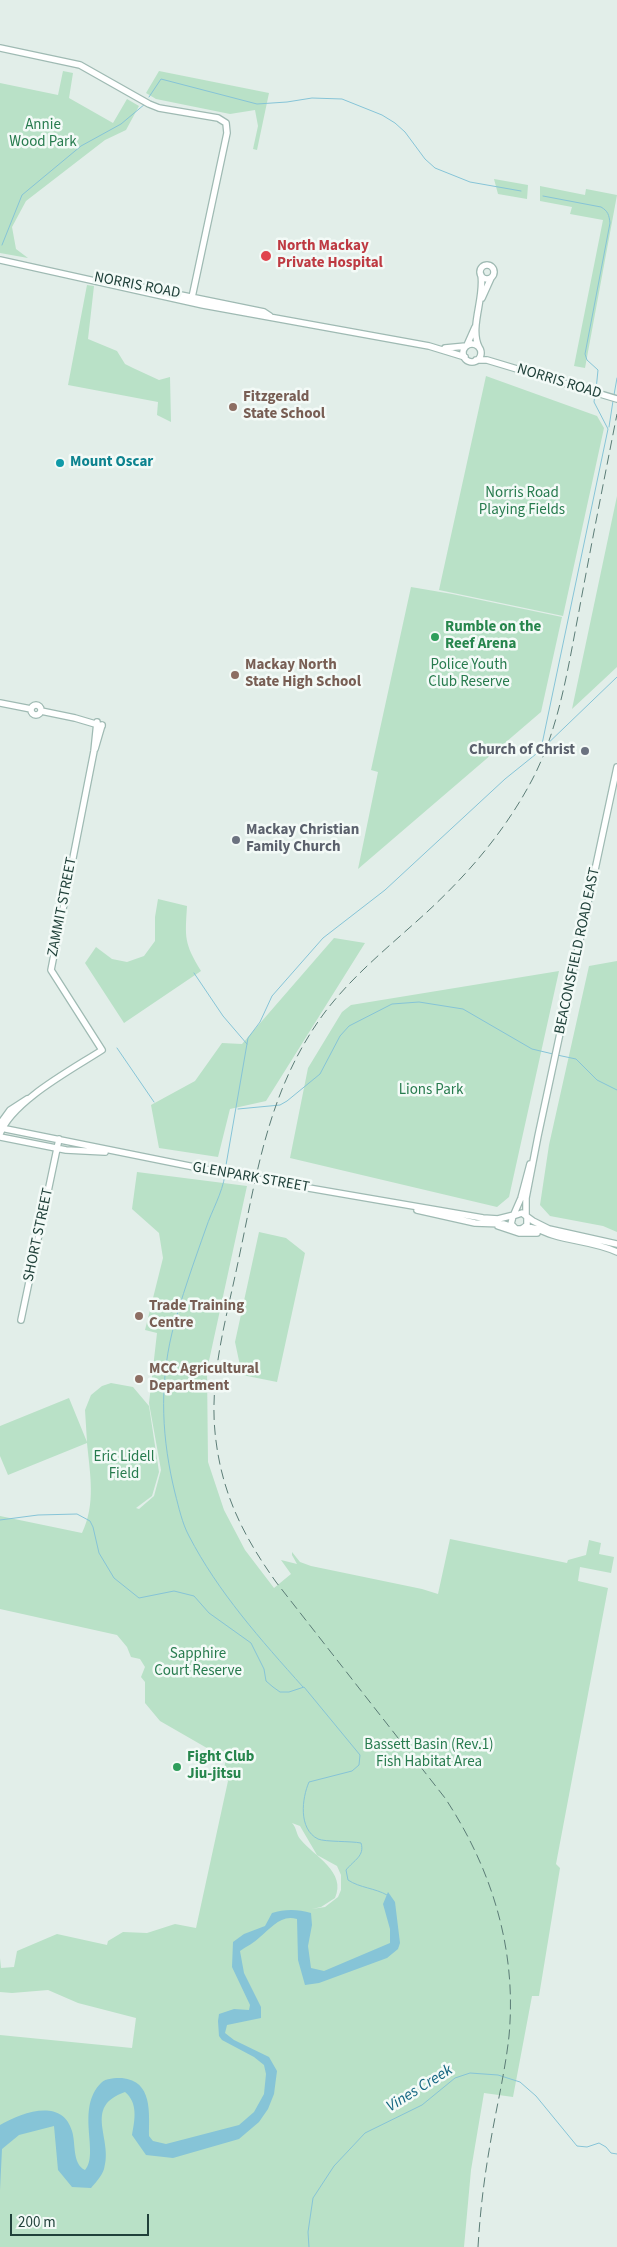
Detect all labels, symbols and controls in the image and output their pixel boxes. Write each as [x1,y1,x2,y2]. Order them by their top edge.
park label: Annie Wood Park [9,117,77,152]
place label: North Mackay Private Hospital [277,238,383,273]
marker: North Mackay Private Hospital [259,249,273,263]
street label: NORRIS ROAD [92,269,182,303]
street label: NORRIS ROAD [515,361,603,403]
place label: Fitzgerald State School [243,389,325,424]
marker: Fitzgerald State School [227,401,239,413]
place label: Mount Oscar [70,454,153,472]
marker: Mount Oscar [54,457,66,469]
park label: Norris Road Playing Fields [479,485,565,520]
place label: Rumble on the Reef Arena [445,619,541,654]
marker: Rumble on the Reef Arena [429,631,441,643]
place label: Mackay North State High School [245,657,361,692]
park label: Police Youth Club Reserve [428,657,510,692]
marker: Mackay North State High School [229,669,241,681]
place label: Church of Christ [469,742,575,760]
marker: Church of Christ [579,745,591,757]
place label: Mackay Christian Family Church [246,822,359,857]
marker: Mackay Christian Family Church [230,834,242,846]
street label: ZAMMIT STREET [45,856,81,958]
street label: BEACONSFIELD ROAD EAST [552,866,604,1036]
park label: Lions Park [399,1082,463,1100]
street label: GLENPARK STREET [191,1159,311,1197]
street label: SHORT STREET [20,1187,58,1283]
place label: Trade Training Centre [149,1298,244,1333]
marker: Trade Training Centre [133,1310,145,1322]
place label: MCC Agricultural Department [149,1361,259,1396]
marker: MCC Agricultural Department [133,1373,145,1385]
park label: Eric Lidell Field [93,1449,155,1484]
park label: Sapphire Court Reserve [154,1646,242,1681]
park label: Bassett Basin (Rev.1) Fish Habitat Area [364,1737,494,1772]
place label: Fight Club Jiu-jitsu [187,1749,254,1784]
marker: Fight Club Jiu-jitsu [171,1761,183,1773]
water label: Vines Creek [383,2061,457,2117]
scale bar [12,2204,151,2236]
text: 200 m [18,2212,56,2233]

